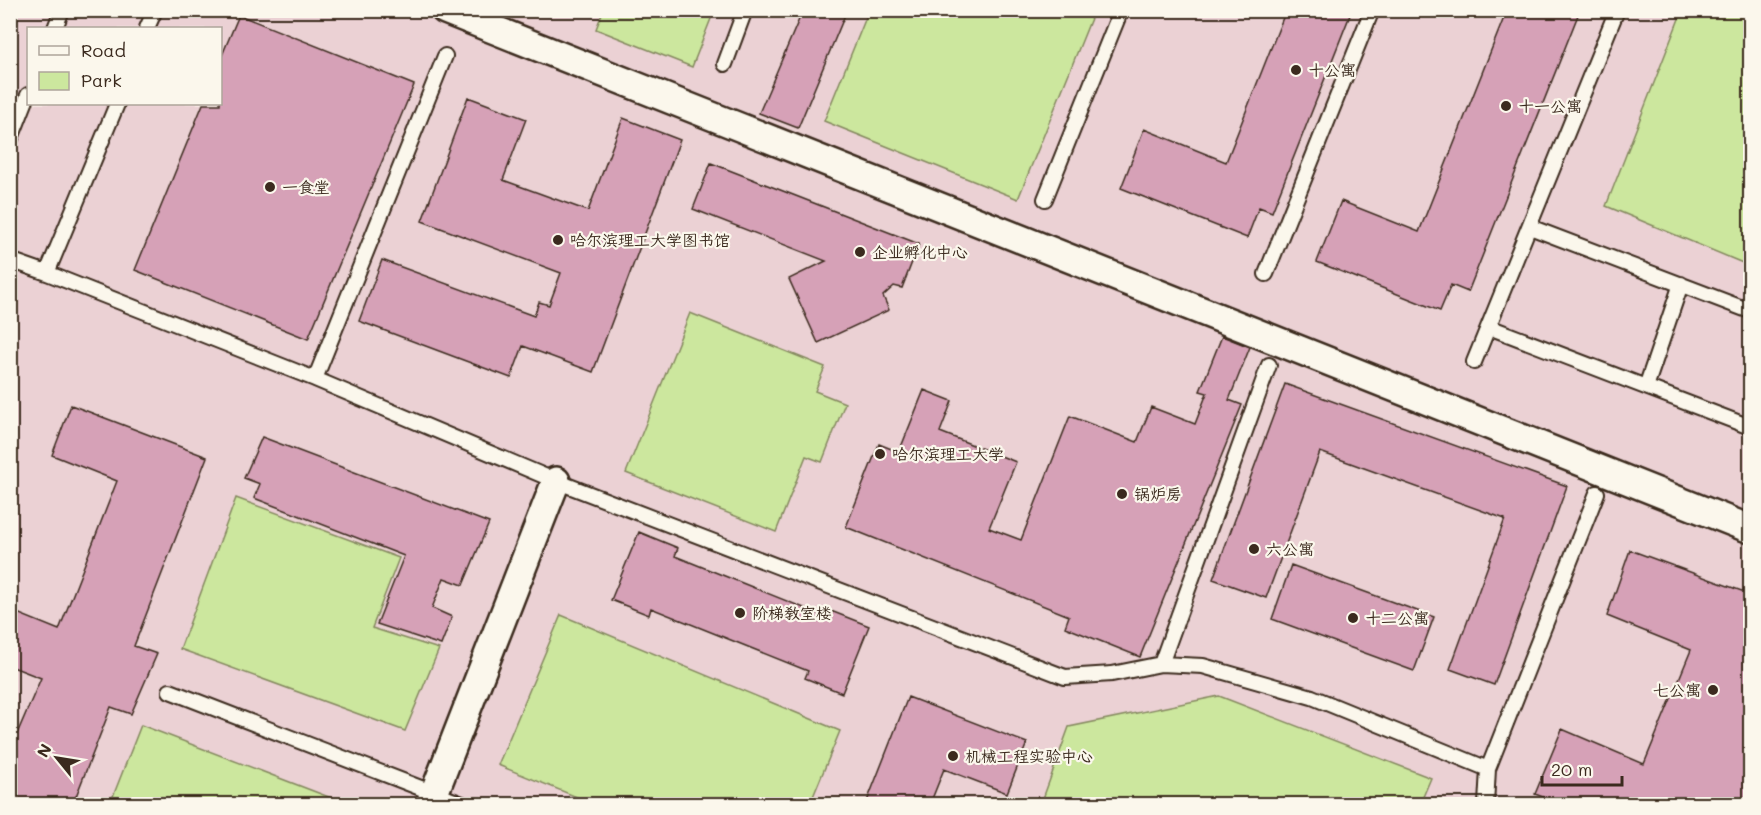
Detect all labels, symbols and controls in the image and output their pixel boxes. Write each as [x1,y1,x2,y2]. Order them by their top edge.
legend [27,27,222,105]
text: Road [81,38,126,62]
place label: 十公寓 [1308,59,1356,80]
marker: 十公寓 [1289,63,1303,77]
text: Park [81,68,122,92]
place label: 十一公寓 [1518,95,1582,116]
marker: 十一公寓 [1499,99,1513,113]
place label: 一食堂 [282,176,330,197]
marker: 一食堂 [263,180,277,194]
place label: 哈尔滨理工大学图书馆 [570,229,730,250]
marker: 哈尔滨理工大学图书馆 [551,233,565,247]
place label: 企业孵化中心 [872,241,968,262]
marker: 企业孵化中心 [853,245,867,259]
place label: 哈尔滨理工大学 [892,443,1004,464]
marker: 哈尔滨理工大学 [873,447,887,461]
place label: 锅炉房 [1134,483,1182,504]
marker: 锅炉房 [1115,487,1129,501]
place label: 六公寓 [1266,538,1314,559]
marker: 六公寓 [1247,542,1261,556]
place label: 阶梯教室楼 [752,602,832,623]
marker: 阶梯教室楼 [733,606,747,620]
place label: 十二公寓 [1365,607,1429,628]
marker: 十二公寓 [1346,611,1360,625]
place label: 七公寓 [1653,679,1701,700]
marker: 七公寓 [1706,683,1720,697]
north arrow [27,728,87,788]
text: N [31,740,56,761]
place label: 机械工程实验中心 [965,745,1093,766]
marker: 机械工程实验中心 [946,749,960,763]
scale bar [1542,749,1622,787]
text: 20 m [1551,757,1592,781]

